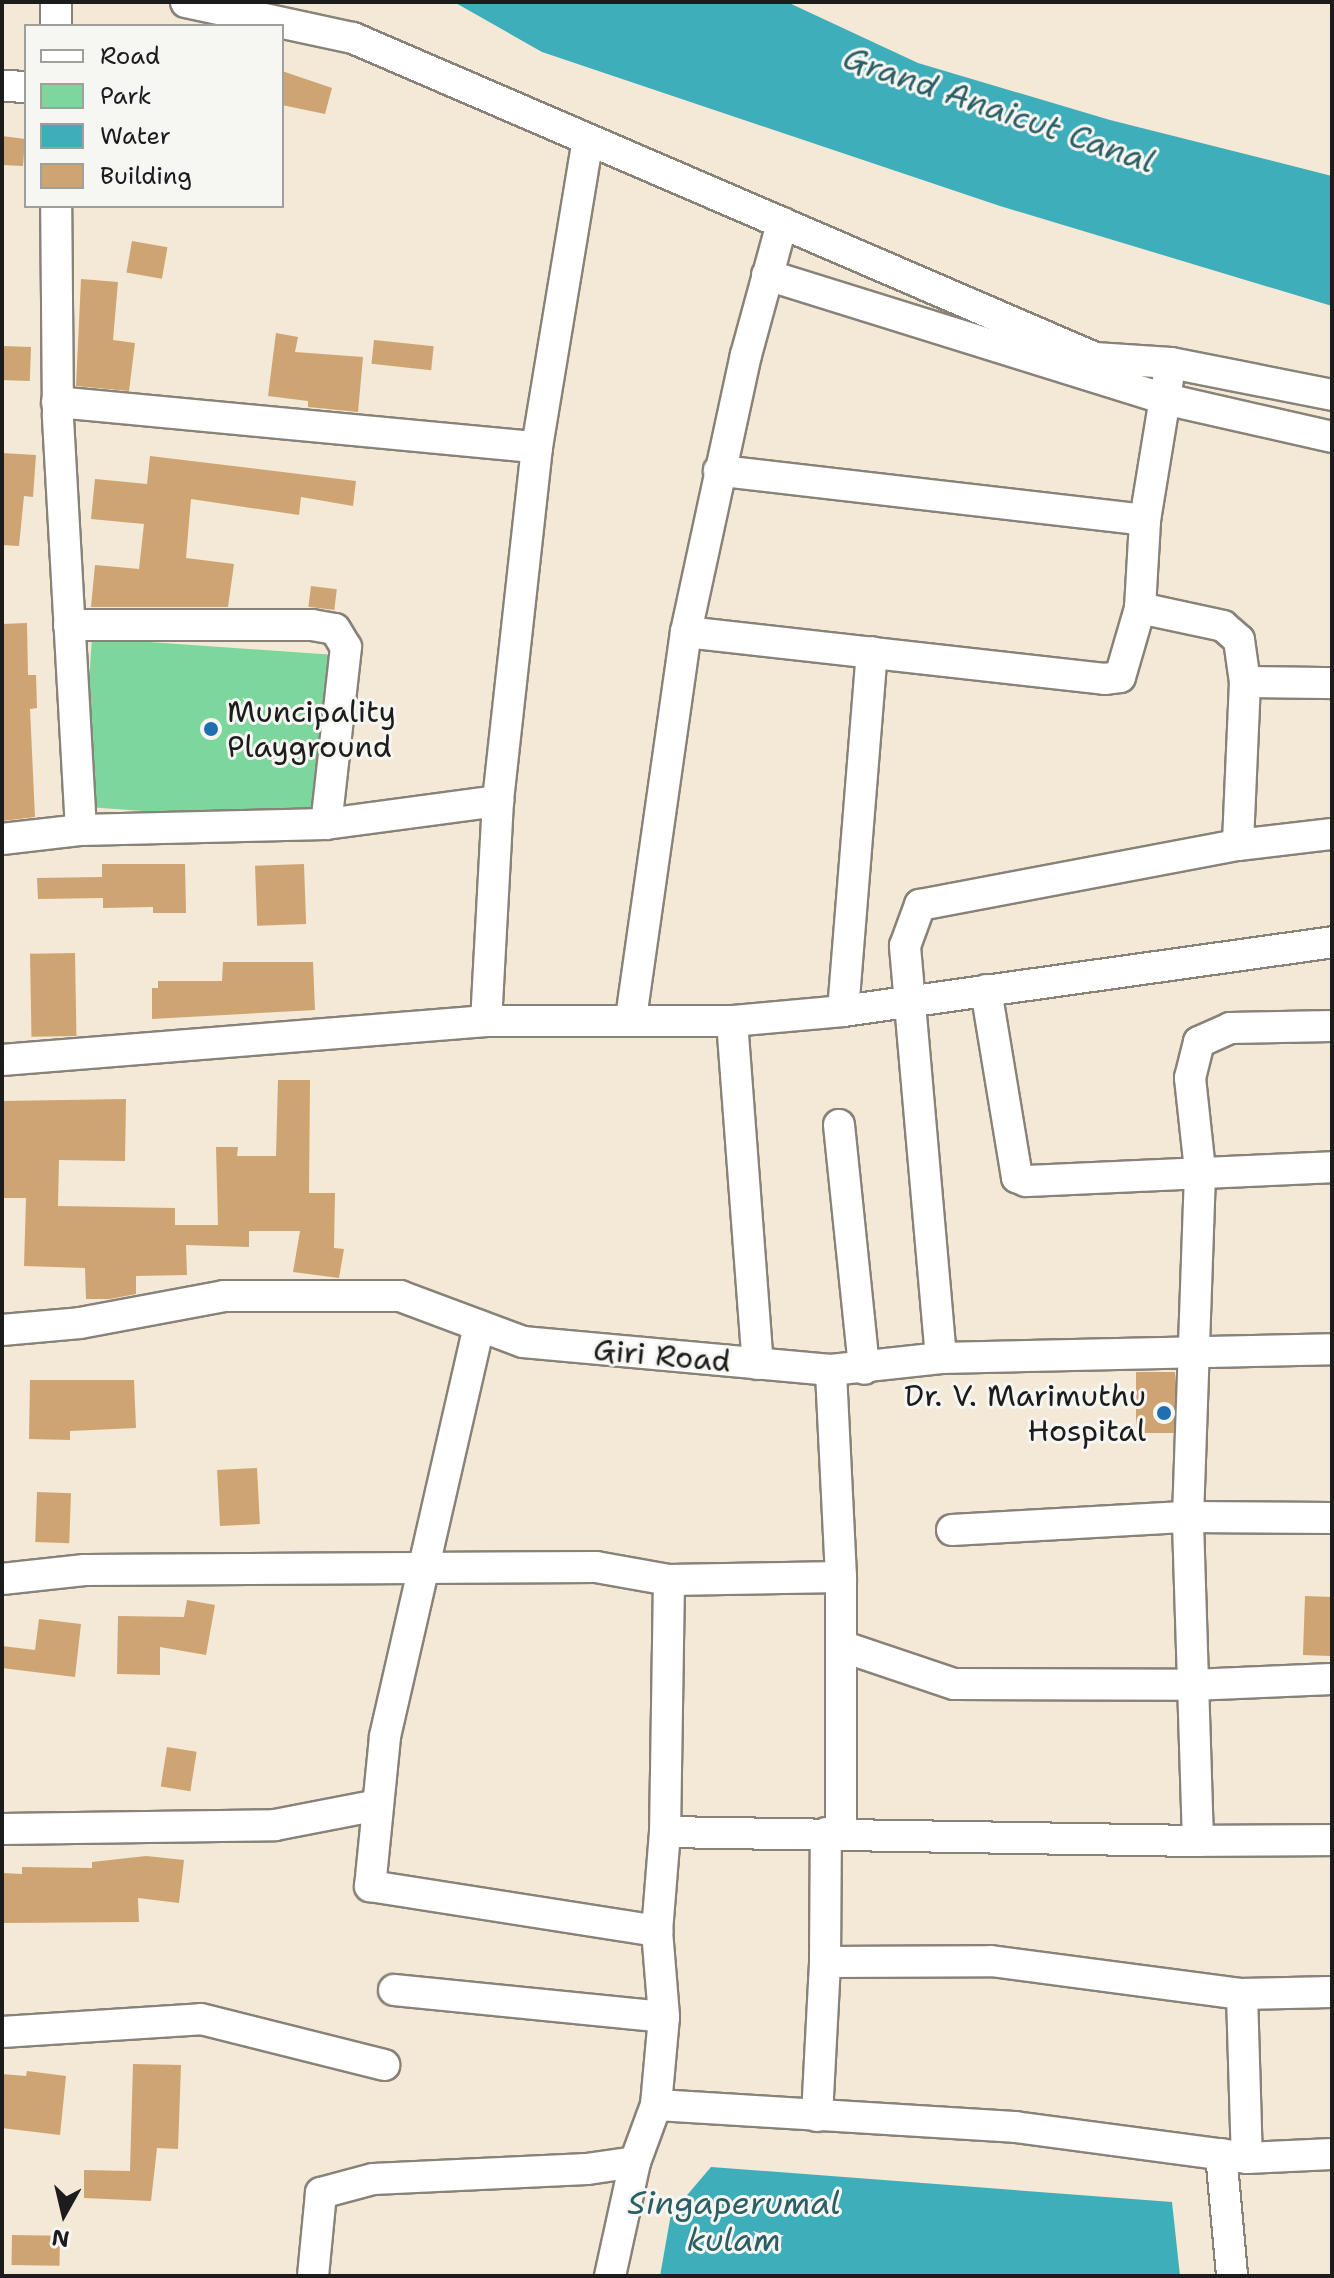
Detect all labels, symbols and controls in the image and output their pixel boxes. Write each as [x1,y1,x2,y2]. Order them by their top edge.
legend [24,24,284,208]
water label: Grand Anaicut Canal [838,39,1160,181]
text: Road [100,40,160,72]
text: Park [100,80,152,112]
text: Water [100,120,171,152]
text: Building [100,160,192,192]
place label: Muncipality Playground [227,694,396,764]
marker: Muncipality Playground [202,720,220,738]
street label: Giri Road [592,1332,732,1380]
place label: Dr. V. Marimuthu Hospital [904,1378,1146,1448]
marker: Dr. V. Marimuthu Hospital [1153,1402,1175,1424]
north arrow [24,2174,104,2254]
water label: Singaperumal kulam [628,2185,840,2260]
text: N [50,2223,71,2254]

